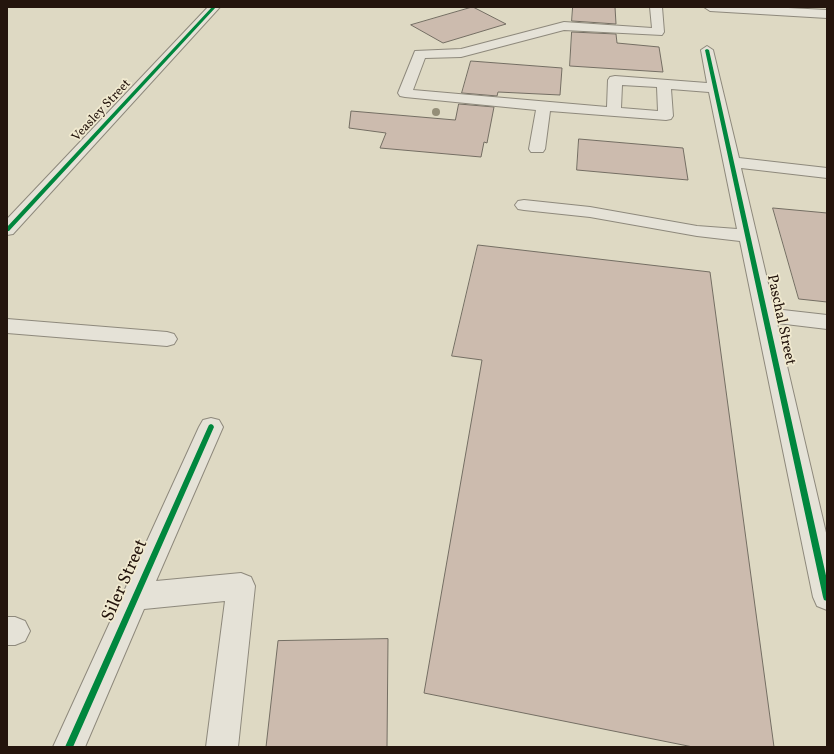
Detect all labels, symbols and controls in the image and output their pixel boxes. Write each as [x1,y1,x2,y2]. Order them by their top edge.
street label: Veasley Street [69,77,135,145]
street label: Paschal Street [762,273,798,367]
street label: Siler Street [98,537,154,625]

